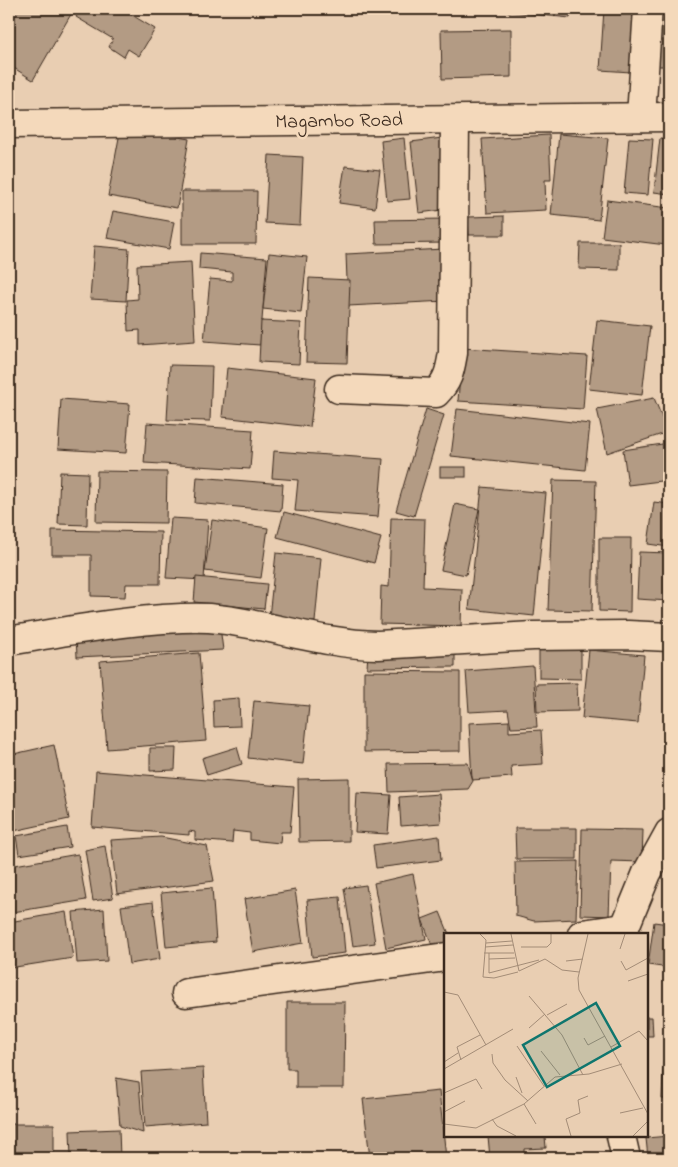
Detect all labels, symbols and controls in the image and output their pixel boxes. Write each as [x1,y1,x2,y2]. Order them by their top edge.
street label: Magambo Road [275,106,403,139]
inset map [444,933,648,1137]

